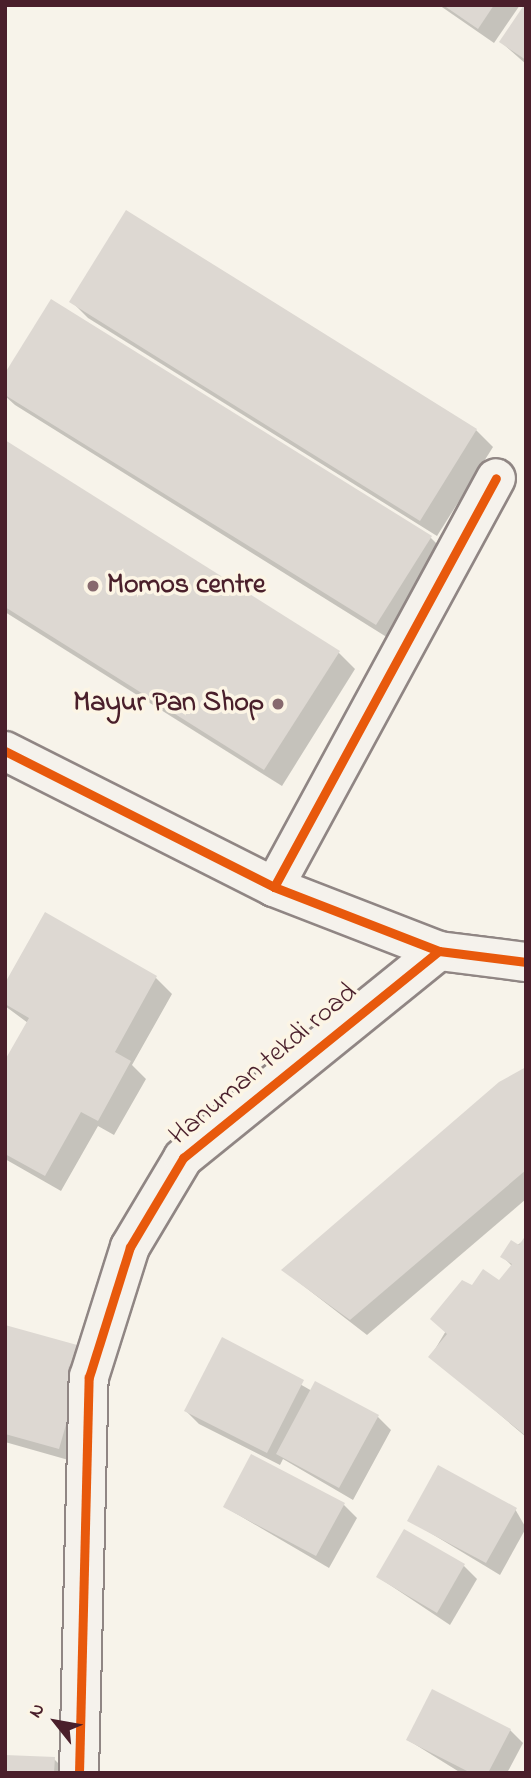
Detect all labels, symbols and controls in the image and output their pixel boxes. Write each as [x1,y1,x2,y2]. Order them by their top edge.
place label: Momos centre [107,569,266,603]
marker: Momos centre [85,578,101,594]
place label: Mayur Pan Shop [73,687,264,721]
marker: Mayur Pan Shop [270,696,286,712]
street label: Hanuman tekdi road [163,977,365,1153]
north arrow [21,1687,91,1757]
text: N [23,1698,52,1723]

